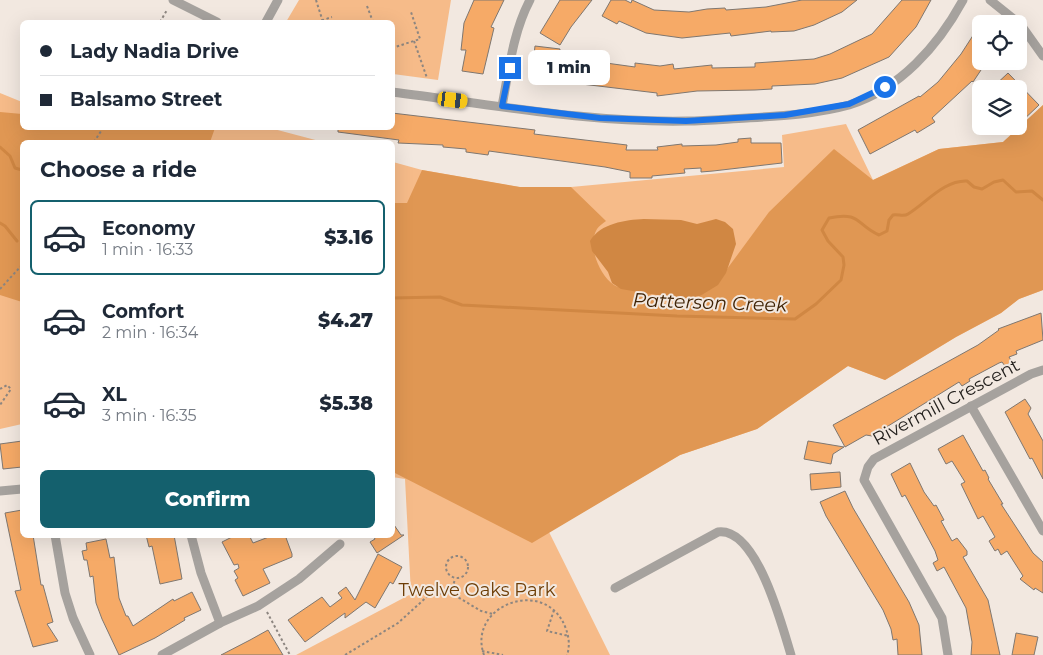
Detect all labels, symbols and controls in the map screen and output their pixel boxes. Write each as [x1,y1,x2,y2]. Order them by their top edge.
map controls [972,15,1027,135]
button: locate [972,15,1027,70]
text: Lady Nadia Drive [70,40,239,63]
callout: 1 min [528,50,610,86]
route end [499,57,521,79]
text: 1 min [547,58,591,77]
route start [874,76,896,98]
button: layers [972,80,1027,135]
text: Balsamo Street [70,88,222,111]
car [437,91,468,109]
text: Choose a ride [40,156,197,183]
icon: car [42,215,87,260]
text: Economy [102,217,195,240]
text: $3.16 [324,226,373,249]
text: 1 min · 16:33 [102,240,193,259]
water label: Patterson Creek [632,288,788,317]
icon: car [42,298,87,343]
text: Comfort [102,300,184,323]
text: $4.27 [318,309,373,332]
text: 2 min · 16:34 [102,323,198,342]
street label: Rivermill Crescent [869,354,1023,450]
icon: car [42,381,87,426]
text: XL [102,383,127,406]
text: $5.38 [319,392,373,415]
text: 3 min · 16:35 [102,406,197,425]
button: Confirm [40,470,375,528]
park label: Twelve Oaks Park [399,579,556,601]

